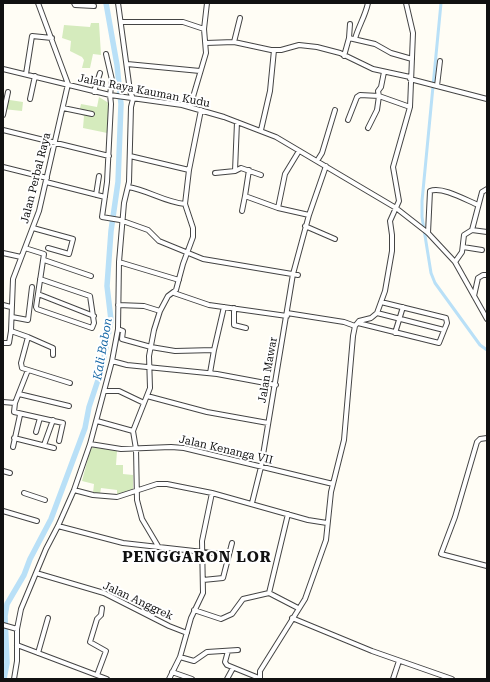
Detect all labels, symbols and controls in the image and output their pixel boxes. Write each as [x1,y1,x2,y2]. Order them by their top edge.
street label: Jalan Raya Kauman Kudu [77,72,211,110]
street label: Jalan Perbal Raya [18,131,54,225]
water label: Kali Babon [90,317,116,381]
street label: Jalan Mawar [256,336,280,404]
street label: Jalan Kenanga VII [178,433,274,467]
district label: PENGGARON LOR [122,549,272,567]
street label: Jalan Anggrek [101,579,175,623]

